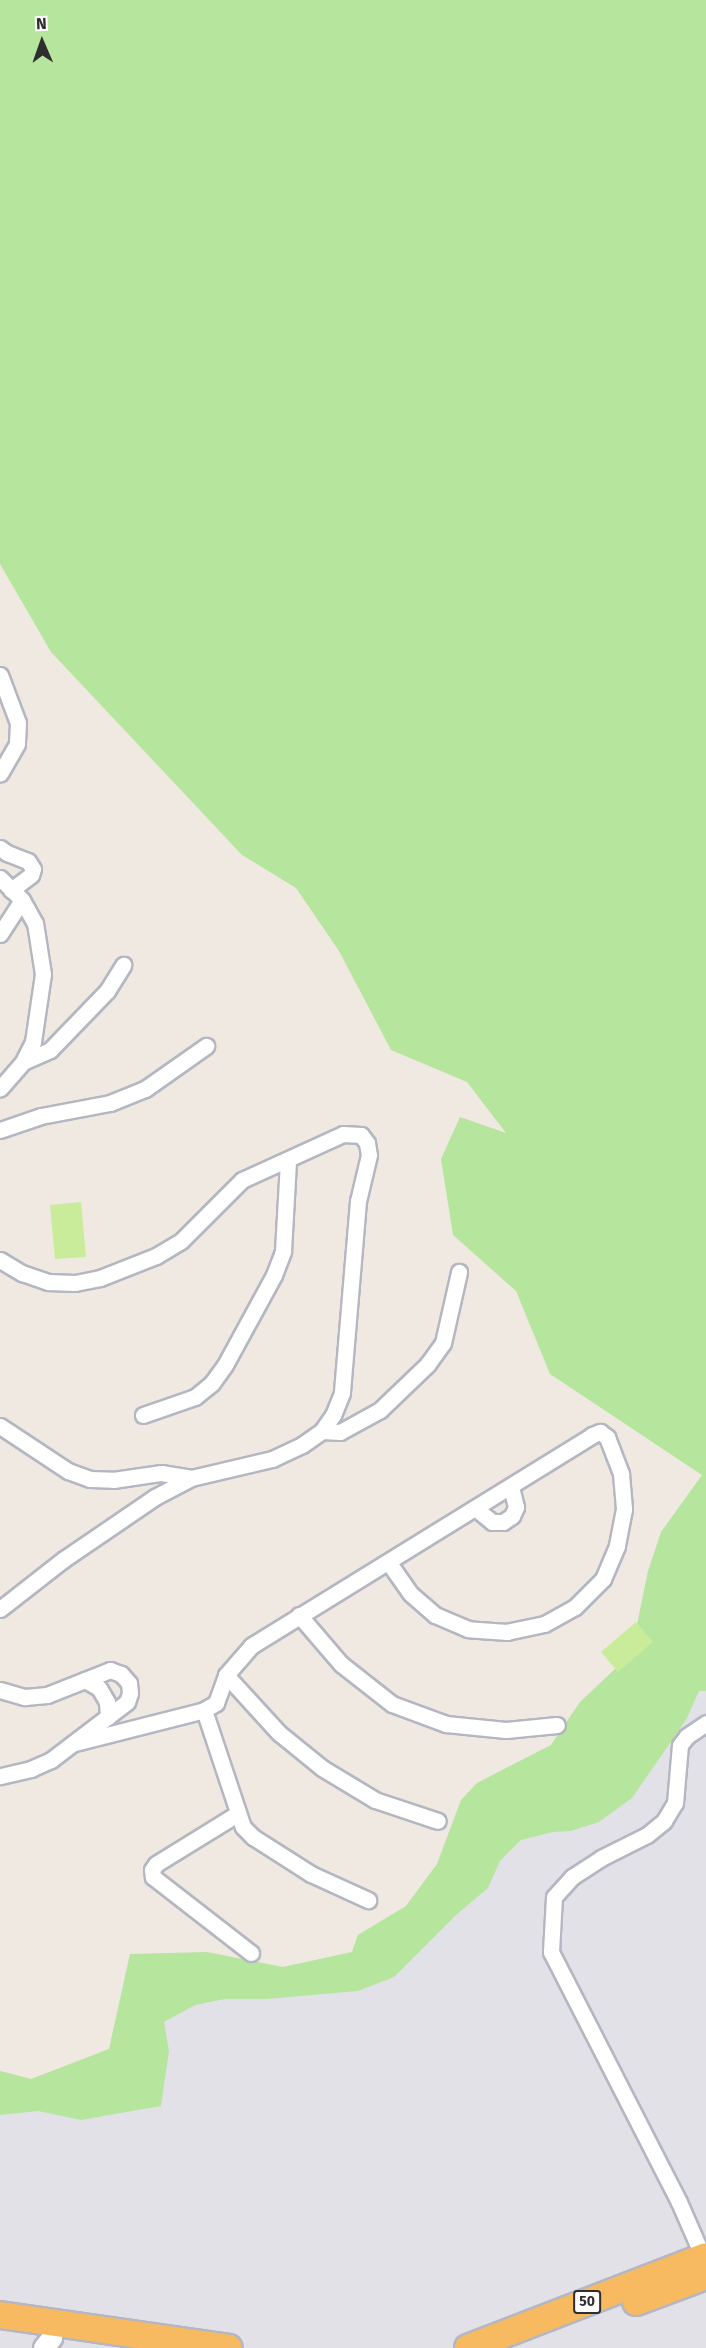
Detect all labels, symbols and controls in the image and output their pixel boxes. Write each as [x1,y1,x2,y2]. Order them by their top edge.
north arrow [12,12,72,72]
text: N [36,14,47,33]
road number: 50 [572,2291,602,2313]

